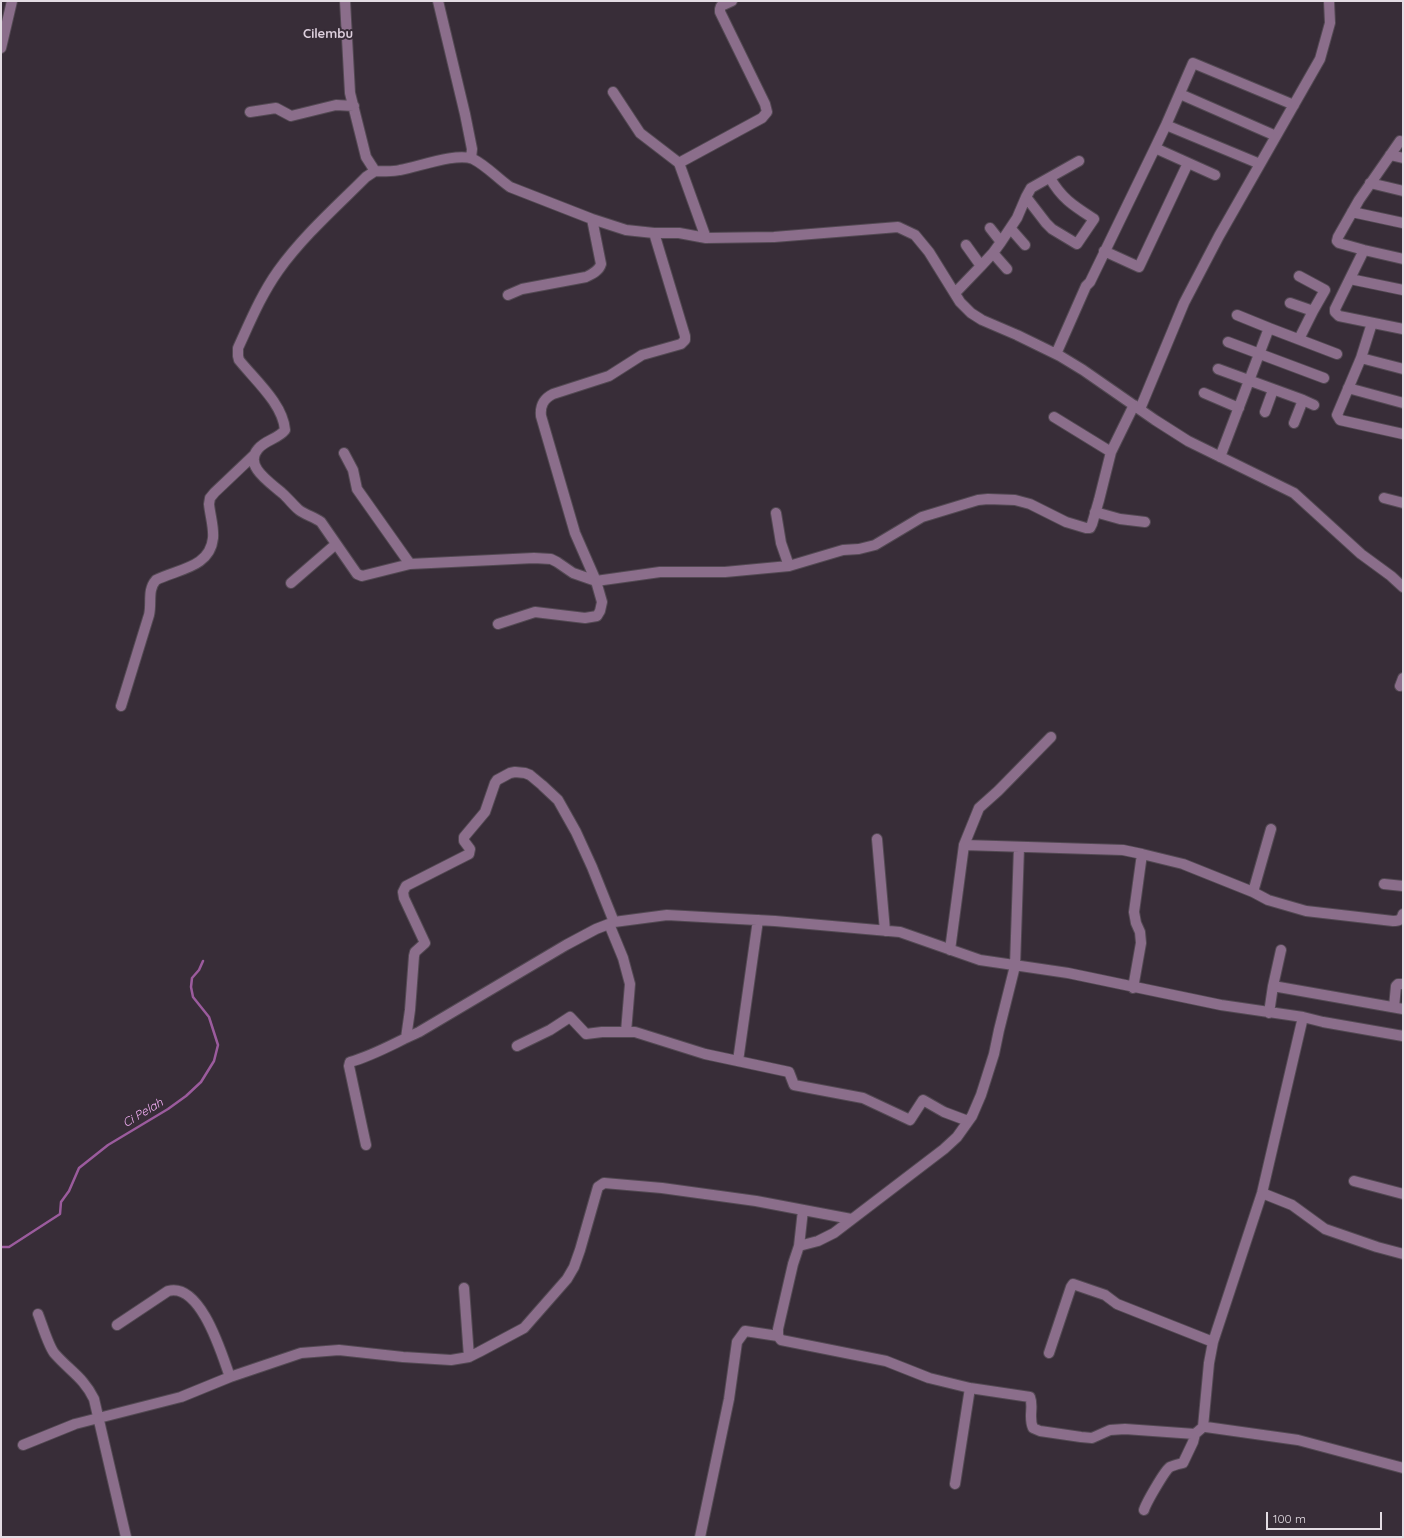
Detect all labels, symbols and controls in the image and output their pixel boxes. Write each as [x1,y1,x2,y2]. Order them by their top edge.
district label: Cilembu [303,26,353,42]
water label: Ci Pelah [120,1095,166,1131]
scale bar [1268,1504,1384,1530]
text: 100 m [1273,1511,1306,1526]

